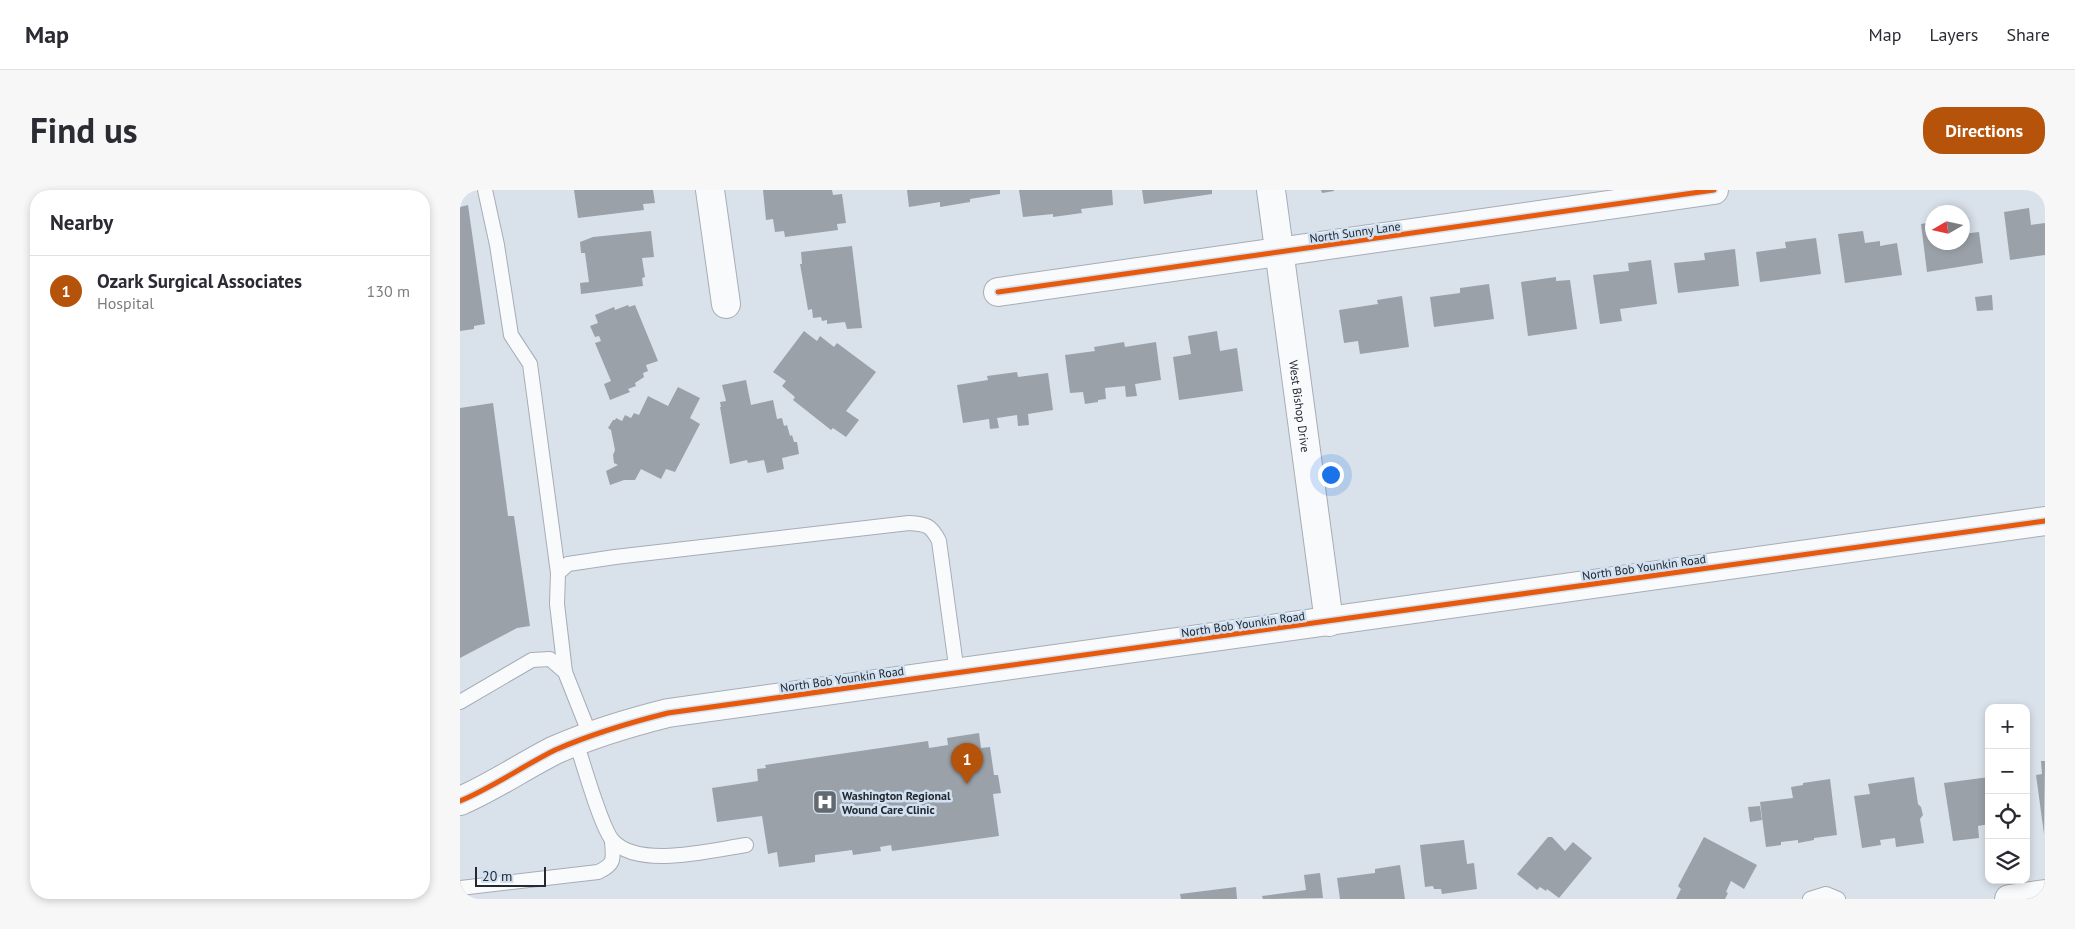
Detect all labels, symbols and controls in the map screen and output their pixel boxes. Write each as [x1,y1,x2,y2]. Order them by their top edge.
text: Map [25,19,69,50]
text: Map [1869,23,1901,46]
text: Layers [1929,23,1978,46]
text: Share [2006,23,2050,46]
text: Find us [30,107,138,153]
button: Directions [1923,107,2045,154]
north arrow [1925,205,1970,250]
text: Nearby [50,209,113,236]
street label: North Sunny Lane [1309,218,1401,246]
text: Ozark Surgical Associates [97,269,302,293]
text: 1 [61,281,71,301]
text: 130 m [367,281,410,301]
text: Hospital [97,293,154,313]
street label: West Bishop Drive [1286,359,1314,453]
your location [1318,462,1344,488]
street label: North Bob Younkin Road [1581,551,1707,583]
street label: North Bob Younkin Road [1180,608,1306,640]
street label: North Bob Younkin Road [779,663,905,695]
map controls [1985,704,2030,884]
button: + [1985,704,2030,749]
pin: 1 [951,743,983,784]
button: − [1985,749,2030,794]
place label: Washington Regional Wound Care Clinic [842,788,951,817]
hospital icon: Washington Regional Wound Care Clinic [812,789,838,815]
button: locate [1985,794,2030,839]
button: layers [1985,839,2030,884]
scale bar [475,864,546,887]
text: 20 m [482,867,512,885]

